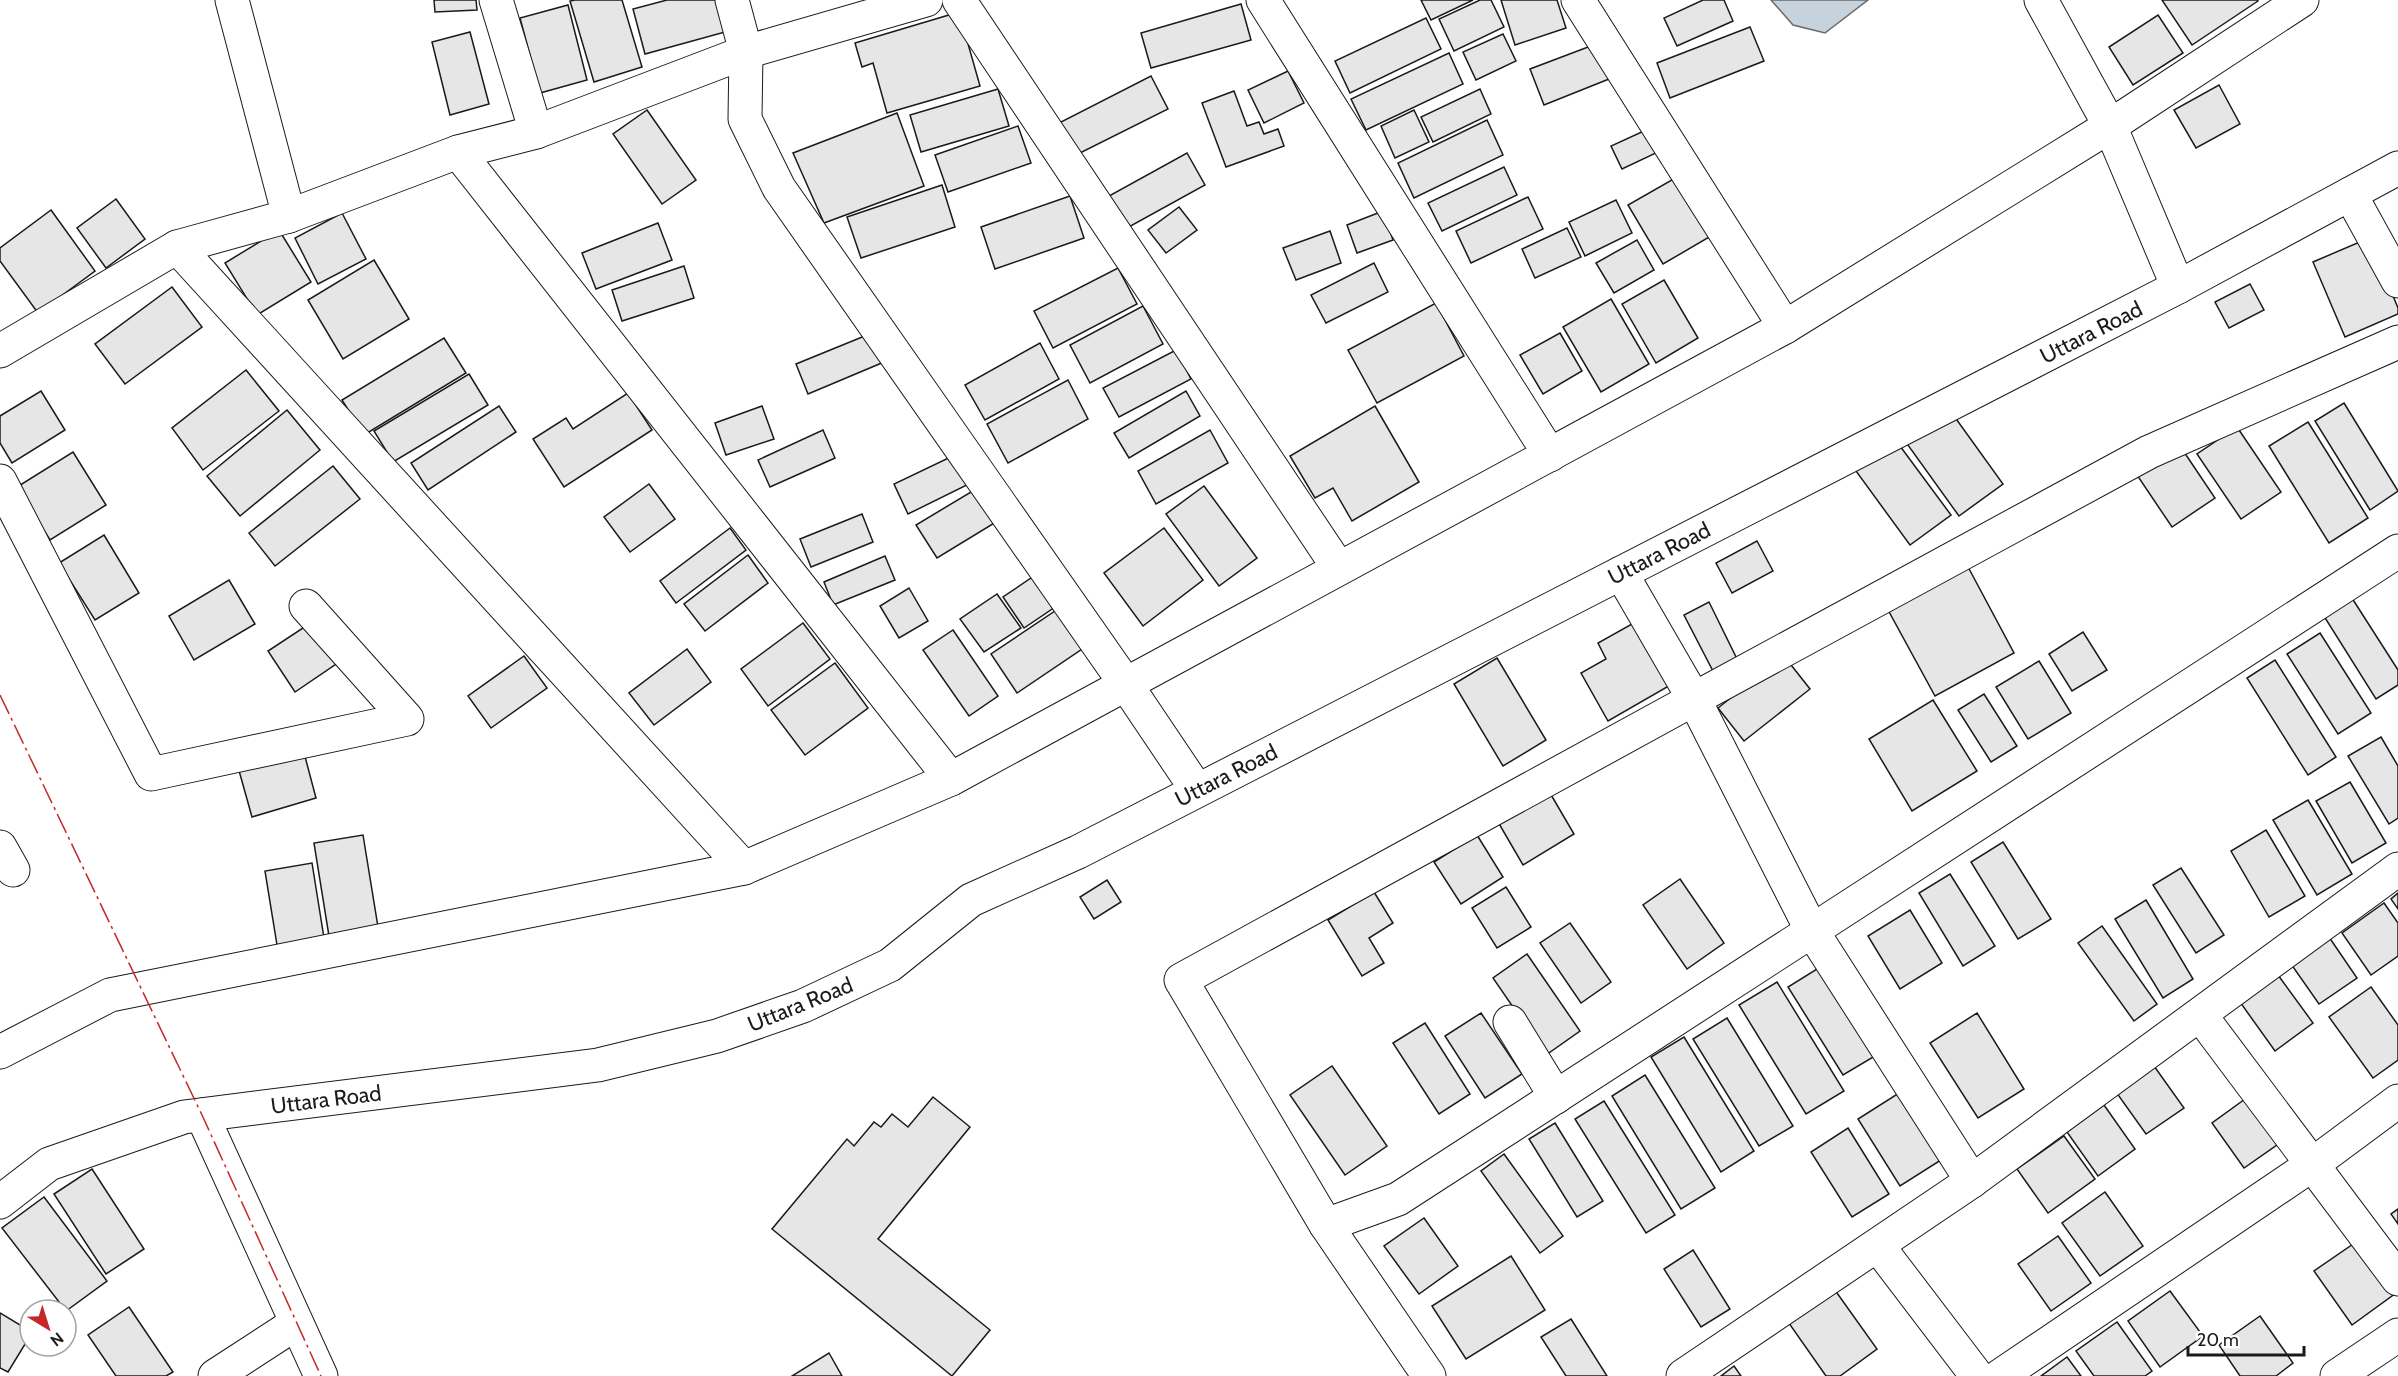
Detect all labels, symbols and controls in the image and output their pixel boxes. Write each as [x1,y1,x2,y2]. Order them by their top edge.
street label: Uttara Road [2036,295,2147,370]
street label: Uttara Road [1604,516,1715,591]
street label: Uttara Road [1171,738,1282,813]
street label: Uttara Road [744,971,857,1038]
street label: Uttara Road [269,1079,383,1120]
north arrow [18,1298,78,1358]
scale bar [2188,1319,2304,1357]
text: N [47,1328,67,1350]
text: 20 m [2197,1329,2239,1351]

